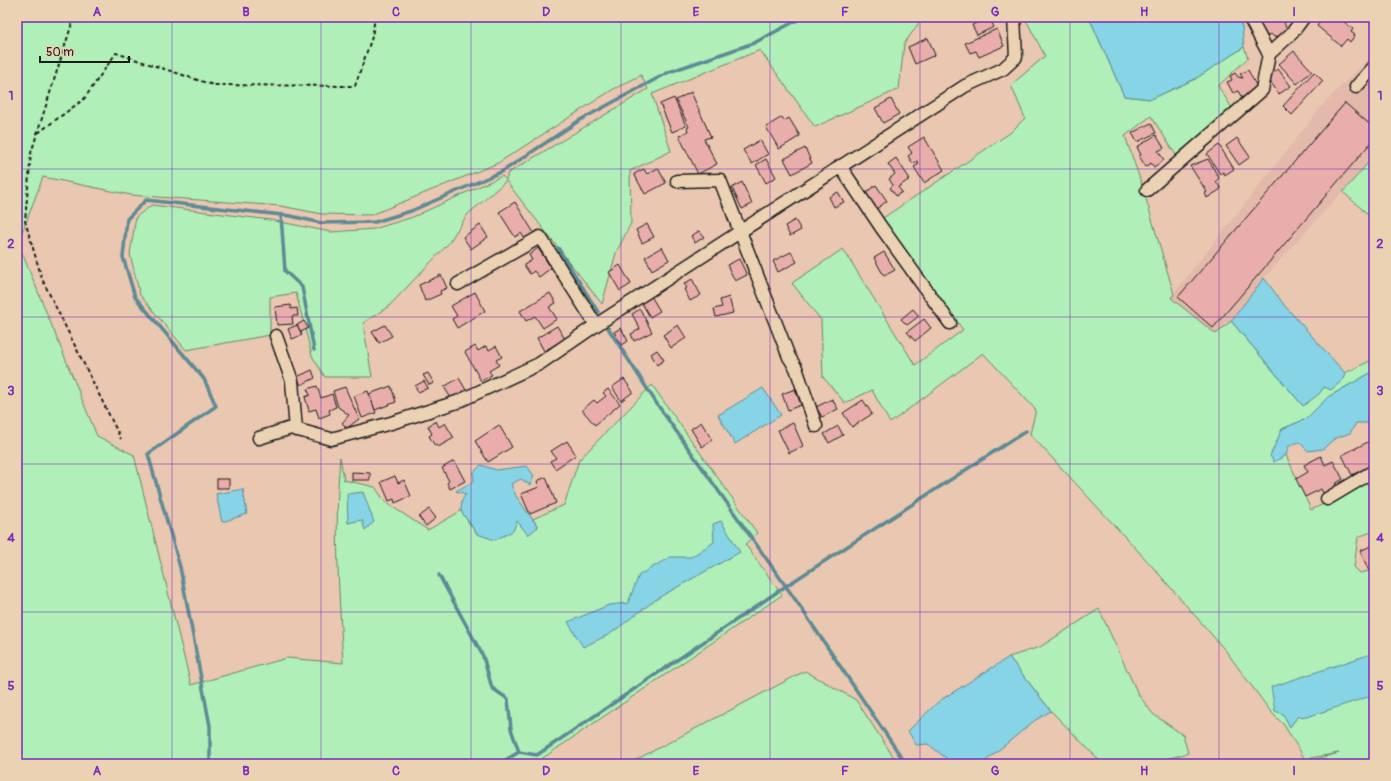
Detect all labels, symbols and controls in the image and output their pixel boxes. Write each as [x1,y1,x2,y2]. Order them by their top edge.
text: A [93,4,102,20]
text: B [242,4,250,20]
text: C [392,4,400,20]
text: D [542,4,550,20]
text: E [693,4,700,20]
text: F [841,4,849,20]
text: G [991,4,1000,20]
text: H [1140,4,1148,20]
text: I [1292,4,1296,20]
scale bar [40,38,129,64]
text: 50 m [46,45,74,60]
text: 1 [8,88,14,104]
text: 1 [1377,88,1383,104]
text: 2 [7,236,15,252]
text: 2 [1376,236,1384,252]
text: 3 [7,383,15,399]
text: 3 [1376,383,1384,399]
text: 4 [7,530,15,546]
text: 4 [1376,530,1384,546]
text: 5 [7,678,15,694]
text: 5 [1376,678,1384,694]
text: A [93,763,102,779]
text: B [242,763,250,779]
text: C [392,763,400,779]
text: D [542,763,550,779]
text: E [693,763,700,779]
text: F [841,763,849,779]
text: G [991,763,1000,779]
text: H [1140,763,1148,779]
text: I [1292,763,1296,779]

